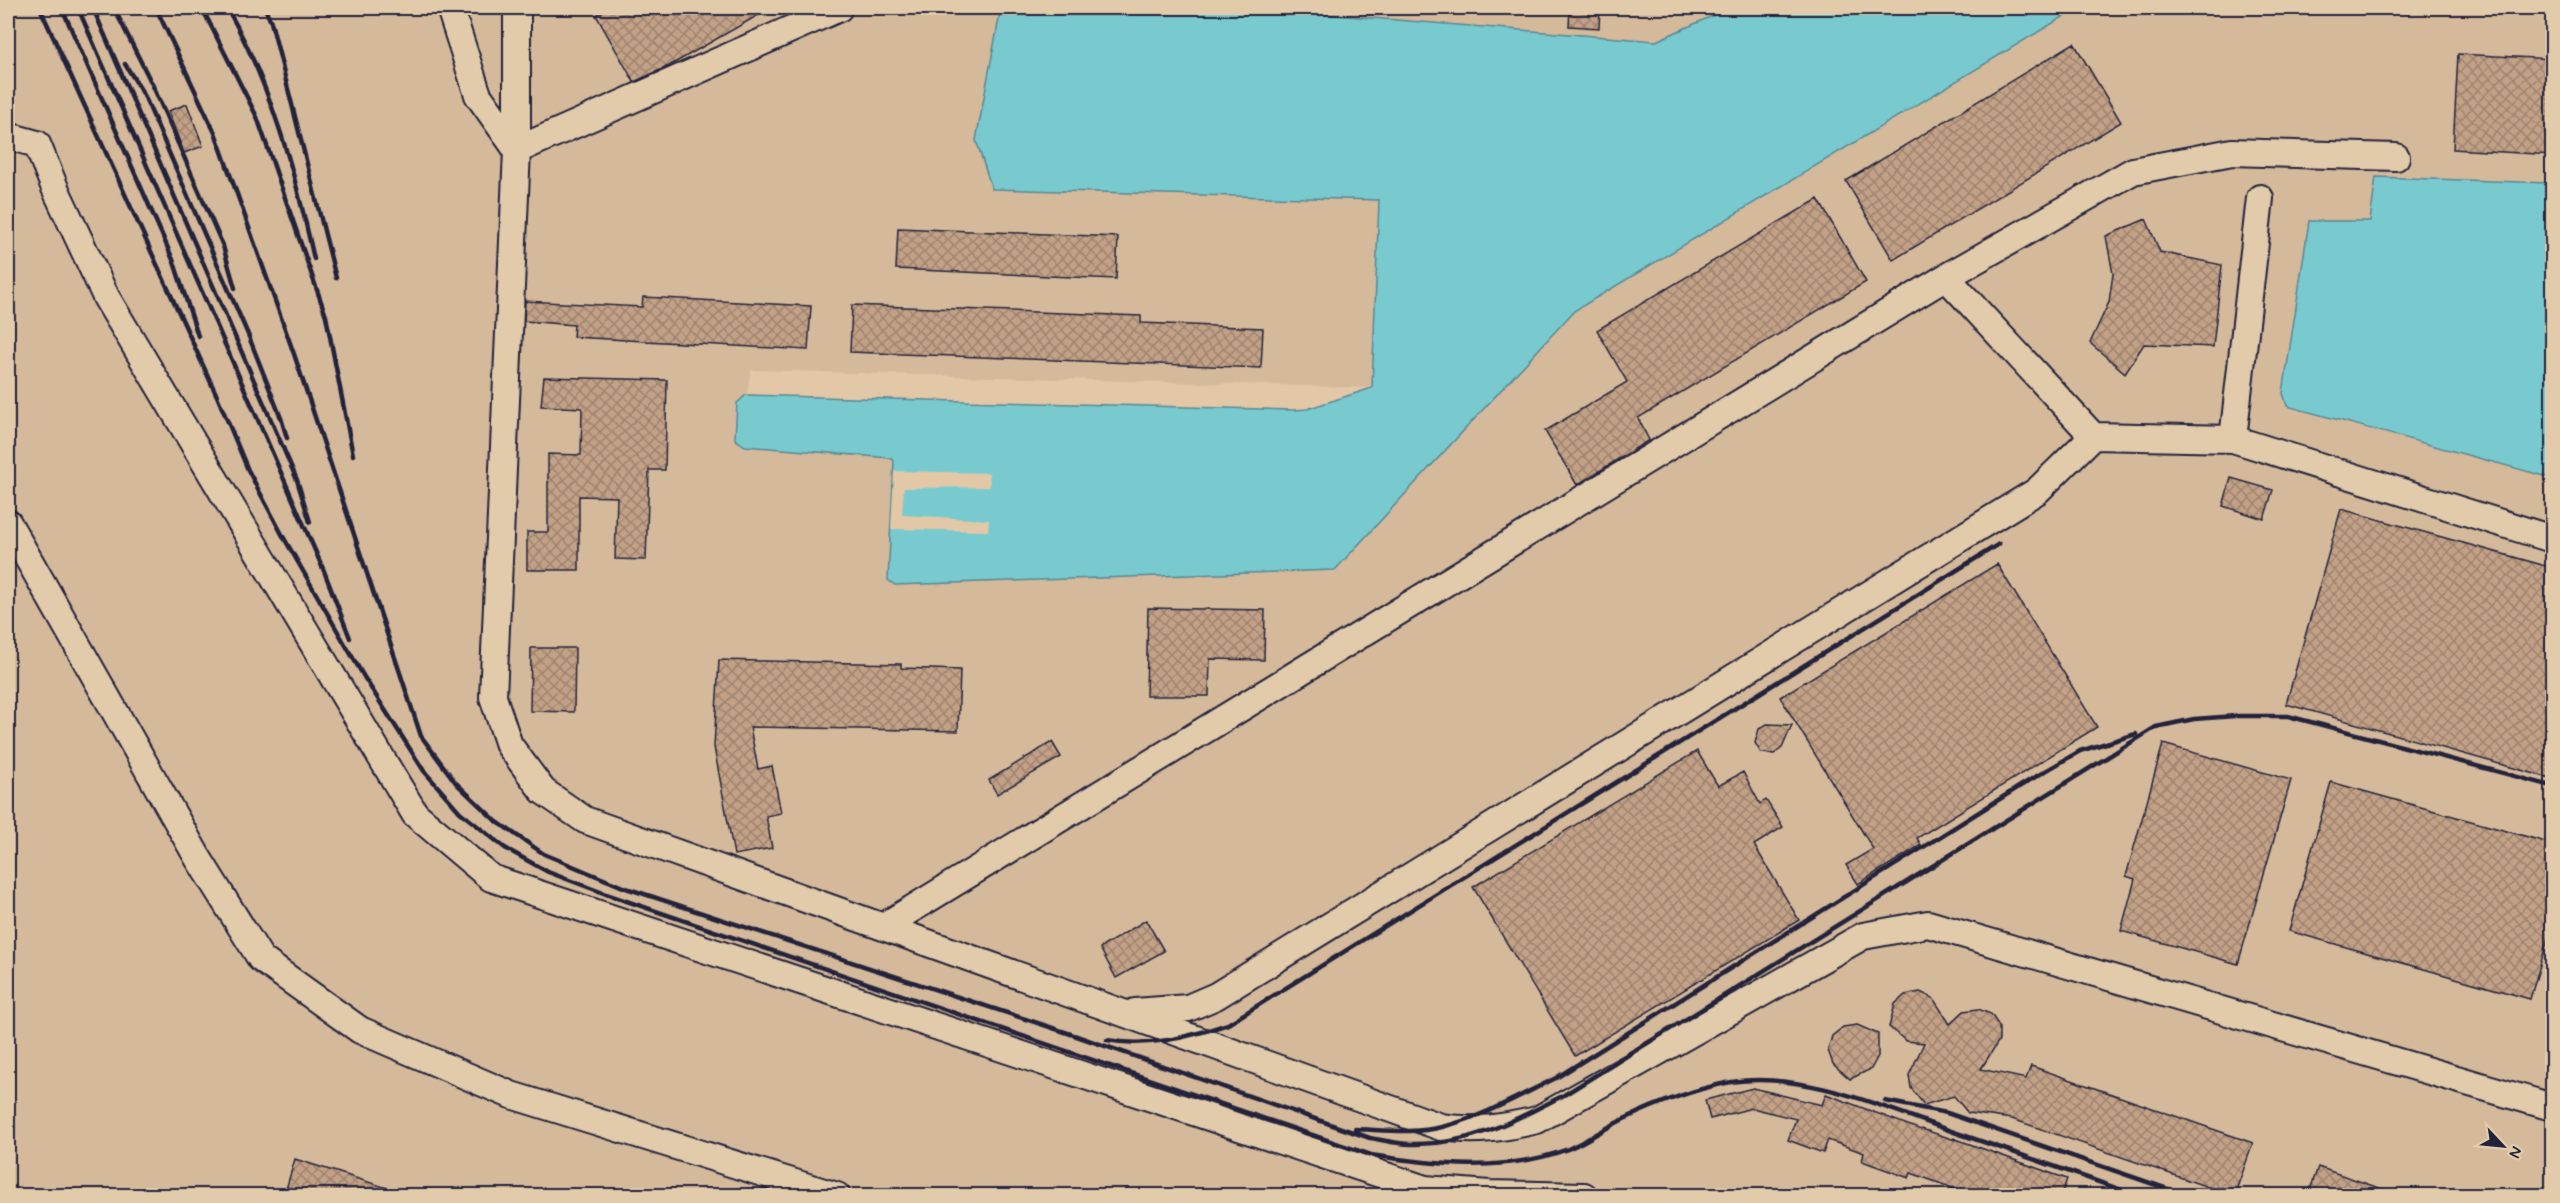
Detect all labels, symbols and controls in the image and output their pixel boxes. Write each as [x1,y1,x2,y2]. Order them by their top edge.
north arrow [2473,1116,2533,1176]
text: N [2503,1143,2527,1161]

